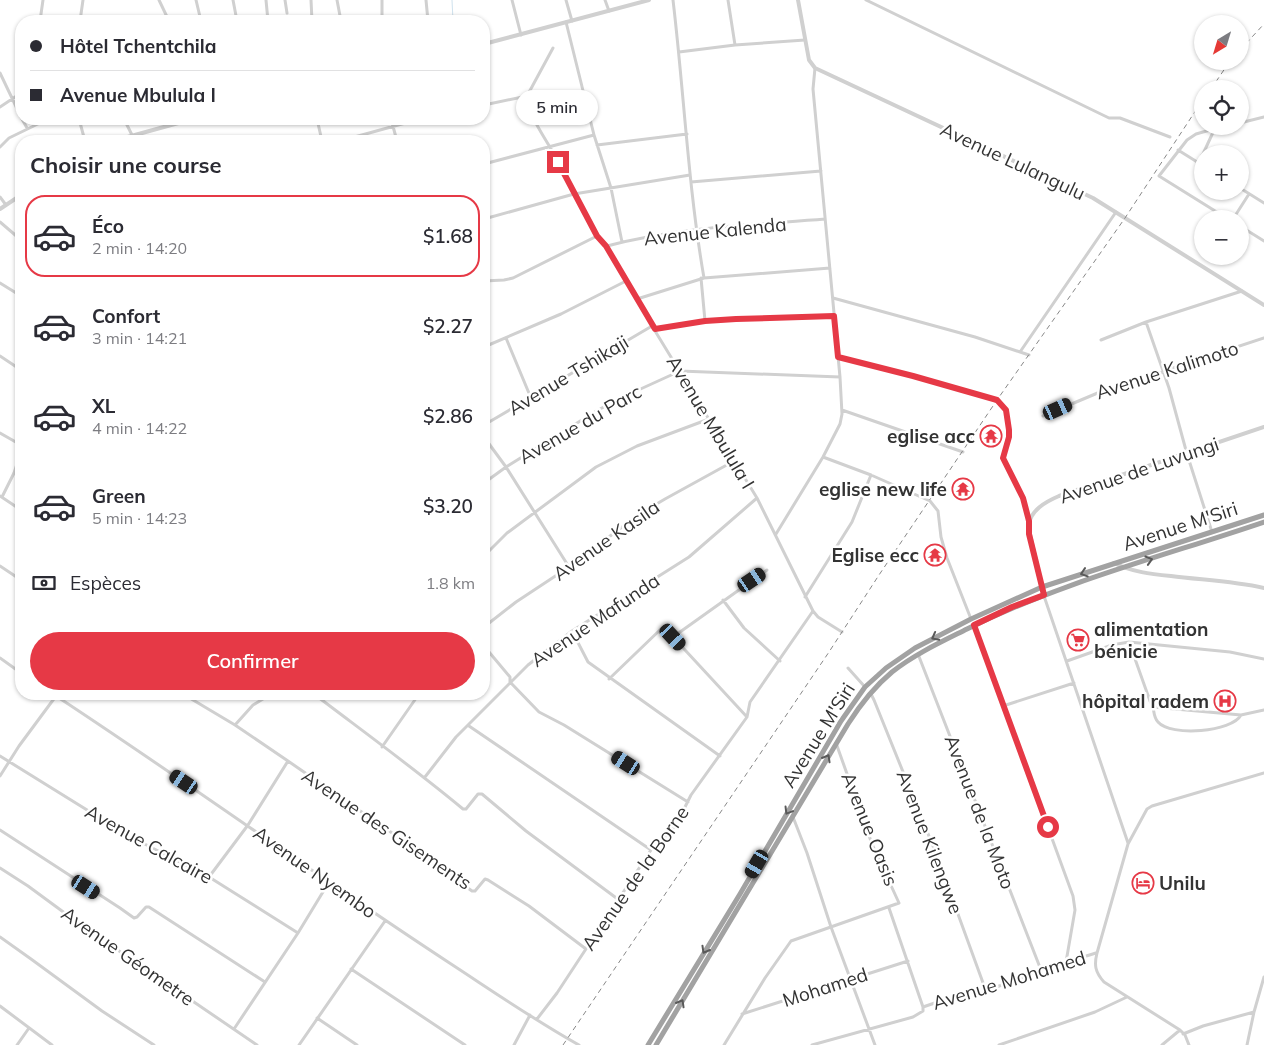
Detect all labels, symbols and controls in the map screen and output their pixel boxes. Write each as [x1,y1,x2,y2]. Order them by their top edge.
north arrow [1194,15,1249,70]
map controls [1194,15,1249,265]
text: Hôtel Tchentchila [60,34,217,58]
button: locate [1194,80,1249,135]
text: Avenue Mbulula I [60,83,216,107]
callout: 5 min [517,90,599,124]
text: 5 min [536,97,578,117]
street label: Avenue Lulangulu [937,117,1089,205]
button: + [1194,145,1249,200]
text: Choisir une course [30,151,222,179]
route end [547,151,569,173]
button: − [1194,210,1249,265]
street label: Avenue Kalenda [642,212,788,250]
icon: car [32,214,77,259]
text: Éco [92,214,124,238]
text: $1.68 [423,224,473,248]
text: 2 min · 14:20 [92,238,187,258]
icon: car [32,304,77,349]
text: Confort [92,304,160,328]
text: $2.27 [423,314,473,338]
text: 3 min · 14:21 [92,328,187,348]
street label: Avenue Tshikaji [503,330,633,420]
street label: Avenue Kalimoto [1093,336,1241,404]
street label: Avenue Mbulula I [662,351,760,493]
street label: Avenue du Parc [514,379,646,469]
icon: car [32,394,77,439]
text: XL [92,394,115,418]
car [1041,396,1074,422]
text: $2.86 [423,404,473,428]
text: 4 min · 14:22 [92,418,187,438]
place label: eglise acc [887,424,975,448]
temple icon: eglise acc [979,424,1003,448]
street label: Avenue de Luvungi [1056,431,1222,509]
place label: eglise new life [819,477,947,501]
temple icon: eglise new life [951,477,975,501]
icon: car [32,484,77,529]
text: Green [92,484,146,508]
text: $3.20 [423,494,473,518]
street label: Avenue Kasila [548,494,664,586]
street label: Avenue M'Siri [1120,496,1240,556]
text: 5 min · 14:23 [92,508,187,528]
place label: Eglise ecc [832,543,919,567]
temple icon: Eglise ecc [923,543,947,567]
one-way arrow [1144,555,1152,565]
car [735,565,768,595]
one-way arrow [1081,567,1089,577]
street label: Avenue Mafunda [526,568,664,672]
icon: cash [30,569,58,597]
text: Espèces [70,571,141,595]
text: 1.8 km [426,573,475,593]
place label: alimentation bénicie [1094,617,1209,663]
car [657,621,688,653]
supermarket icon: alimentation bénicie [1066,628,1090,652]
one-way arrow [932,631,941,641]
button: Confirmer [30,632,475,690]
street label: Avenue M'Siri [776,678,860,792]
place label: hôpital radem [1082,689,1209,713]
hospital icon: hôpital radem [1213,689,1237,713]
street label: Avenue de la Moto [940,732,1020,892]
car [609,749,642,777]
one-way arrow [821,755,831,764]
street label: Avenue des Gisements [298,763,476,895]
car [167,767,200,797]
street label: Avenue Kilengwe [892,767,968,917]
street label: Avenue Oasis [836,769,904,889]
street label: Avenue Calcaire [81,799,217,889]
street label: Avenue de la Borne [576,801,694,955]
one-way arrow [785,806,795,815]
route start [1037,816,1059,838]
street label: Avenue Nyembo [249,821,381,923]
car [743,847,770,881]
hotel icon: Unilu [1131,871,1155,895]
place label: Unilu [1159,871,1206,895]
car [69,873,102,901]
street label: Avenue Géometre [57,901,199,1011]
one-way arrow [701,945,711,954]
street label: Avenue Mohamed [929,945,1089,1015]
street label: Mohamed [779,962,871,1012]
one-way arrow [675,1000,685,1009]

